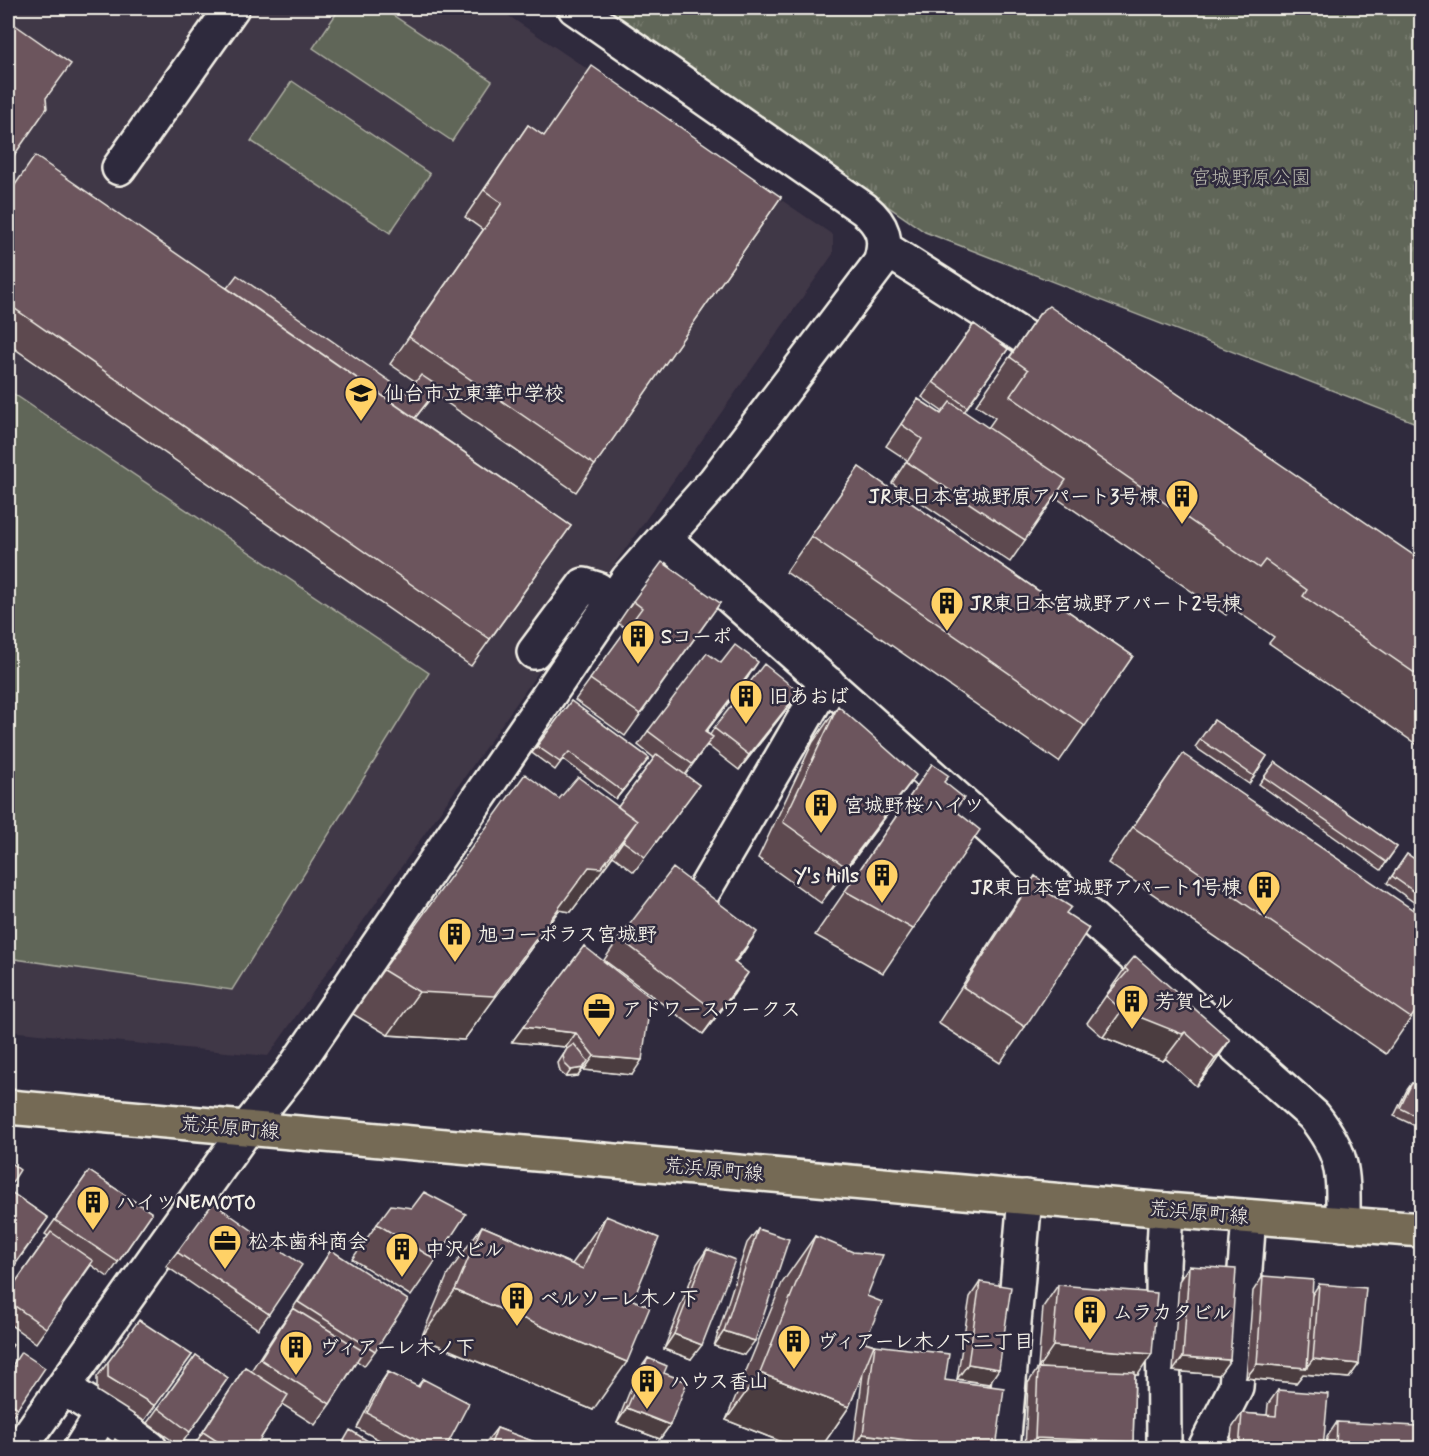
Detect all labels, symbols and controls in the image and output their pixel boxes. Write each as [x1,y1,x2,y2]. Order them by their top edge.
park label: 宮城野原公園 [1191,165,1311,192]
school or university icon: 仙台市立東華中学校 [343,375,379,422]
place label: 仙台市立東華中学校 [384,381,564,408]
building icon: JR東日本宮城野原アパート3号棟 [1164,478,1200,525]
place label: JR東日本宮城野原アパート3号棟 [868,484,1160,511]
building icon: JR東日本宮城野アパート2号棟 [929,585,965,632]
place label: JR東日本宮城野アパート2号棟 [970,591,1242,618]
building icon: Sコーポ [620,618,656,665]
place label: Sコーポ [661,624,732,651]
building icon: 旧あおば [728,678,764,725]
place label: 旧あおば [769,684,849,711]
building icon: 宮城野桜ハイツ [803,787,839,834]
place label: 宮城野桜ハイツ [844,793,984,820]
building icon: Y's Hills [864,857,900,904]
place label: Y's Hills [794,863,859,890]
building icon: JR東日本宮城野アパート1号棟 [1246,869,1282,916]
place label: JR東日本宮城野アパート1号棟 [970,875,1242,902]
building icon: 旭コーポラス宮城野 [437,916,473,963]
place label: 旭コーポラス宮城野 [478,922,657,949]
building icon: 芳賀ビル [1114,983,1150,1030]
place label: 芳賀ビル [1155,989,1235,1016]
office icon: アドワースワークス [581,991,617,1038]
place label: アドワースワークス [622,997,801,1024]
street label: 荒浜原町線 [179,1111,281,1146]
street label: 荒浜原町線 [663,1153,765,1188]
building icon: ハイツNEMOTO [75,1184,111,1231]
place label: ハイツNEMOTO [116,1190,256,1217]
street label: 荒浜原町線 [1148,1196,1250,1231]
office icon: 松本歯科商会 [207,1223,243,1270]
place label: 松本歯科商会 [248,1229,368,1256]
building icon: 中沢ビル [384,1231,420,1278]
place label: 中沢ビル [425,1237,505,1264]
building icon: ベルソーレ木ノ下 [499,1280,535,1327]
place label: ベルソーレ木ノ下 [540,1286,699,1313]
building icon: ムラカタビル [1072,1294,1108,1341]
place label: ムラカタビル [1113,1300,1232,1327]
building icon: ヴィアーレ木ノ下二丁目 [776,1323,812,1370]
building icon: ヴィアーレ木ノ下 [278,1329,314,1376]
place label: ヴィアーレ木ノ下二丁目 [817,1329,1034,1356]
place label: ヴィアーレ木ノ下 [319,1335,476,1362]
building icon: ハウス香山 [629,1363,665,1410]
place label: ハウス香山 [670,1369,769,1396]

